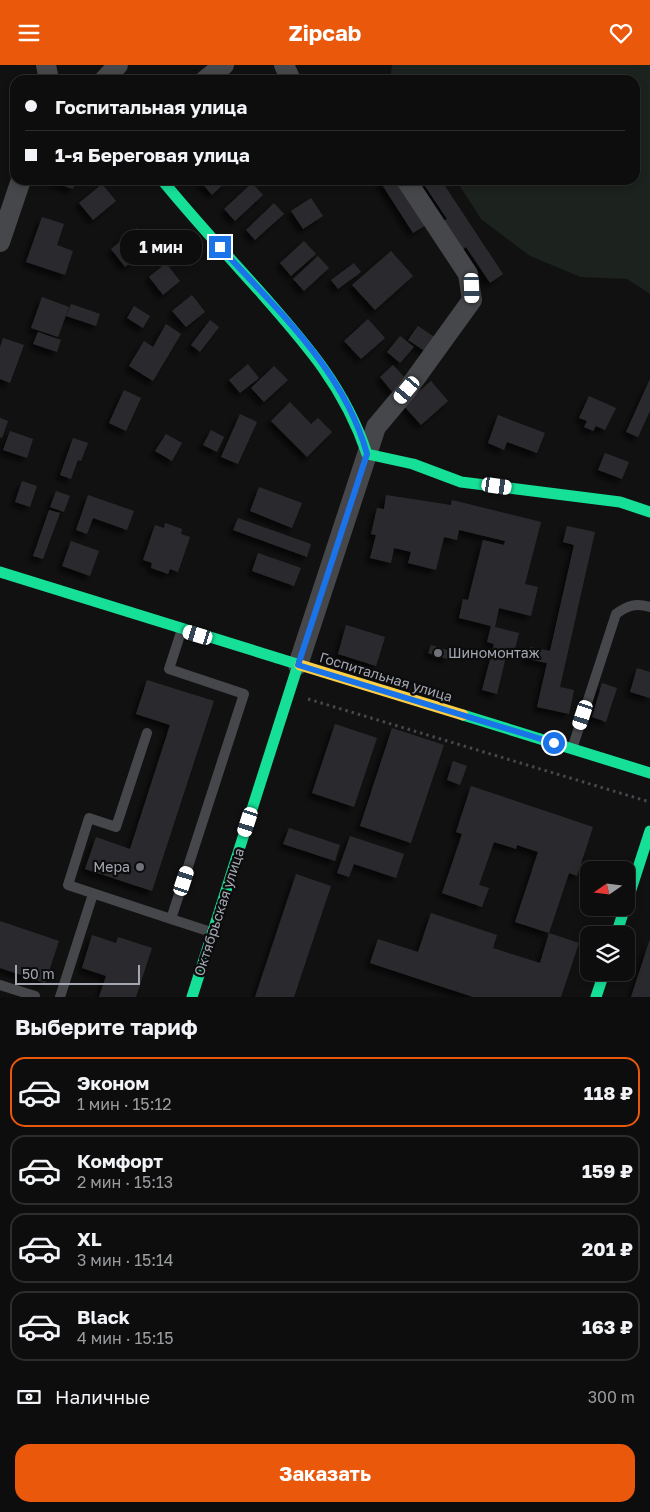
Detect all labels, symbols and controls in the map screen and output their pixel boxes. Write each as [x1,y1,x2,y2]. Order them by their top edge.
icon: menu [15,19,43,47]
text: Zipcab [289,19,361,46]
icon: heart [607,19,635,47]
text: Госпитальная улица [55,95,247,118]
text: 1-я Береговая улица [55,143,250,166]
callout: 1 мин [120,229,202,265]
route end [209,236,231,258]
text: 1 мин [139,237,183,257]
car [463,273,480,303]
car [391,374,422,406]
car [481,476,512,496]
car [181,623,214,647]
place label: Шиномонтаж [448,644,540,661]
marker: Шиномонтаж [432,647,444,659]
street label: Госпитальная улица [318,648,455,705]
car [571,698,594,732]
route start [543,732,565,754]
car [236,805,259,839]
street label: Октябрьская улица [190,846,247,978]
place label: Мера [93,858,130,875]
marker: Мера [134,861,146,873]
north arrow [580,861,635,916]
map controls [580,861,635,981]
car [172,864,195,898]
button: layers [580,926,635,981]
scale bar [15,962,140,985]
text: 50 m [22,965,55,982]
text: Выберите тариф [15,1013,198,1040]
icon: car [17,1070,62,1115]
text: Эконом [77,1071,149,1094]
text: 118 ₽ [584,1081,633,1104]
text: 1 мин · 15:12 [77,1094,171,1114]
icon: car [17,1148,62,1193]
text: Комфорт [77,1149,163,1172]
text: 159 ₽ [582,1159,633,1182]
text: 2 мин · 15:13 [77,1172,173,1192]
icon: car [17,1226,62,1271]
text: XL [77,1227,102,1250]
text: 201 ₽ [582,1237,633,1260]
text: 3 мин · 15:14 [77,1250,174,1270]
icon: car [17,1304,62,1349]
text: Black [77,1305,130,1328]
text: 163 ₽ [582,1315,633,1338]
text: 4 мин · 15:15 [77,1328,173,1348]
icon: cash [15,1383,43,1411]
text: Наличные [55,1385,150,1408]
text: 300 m [588,1387,635,1407]
button: Заказать [15,1444,635,1502]

